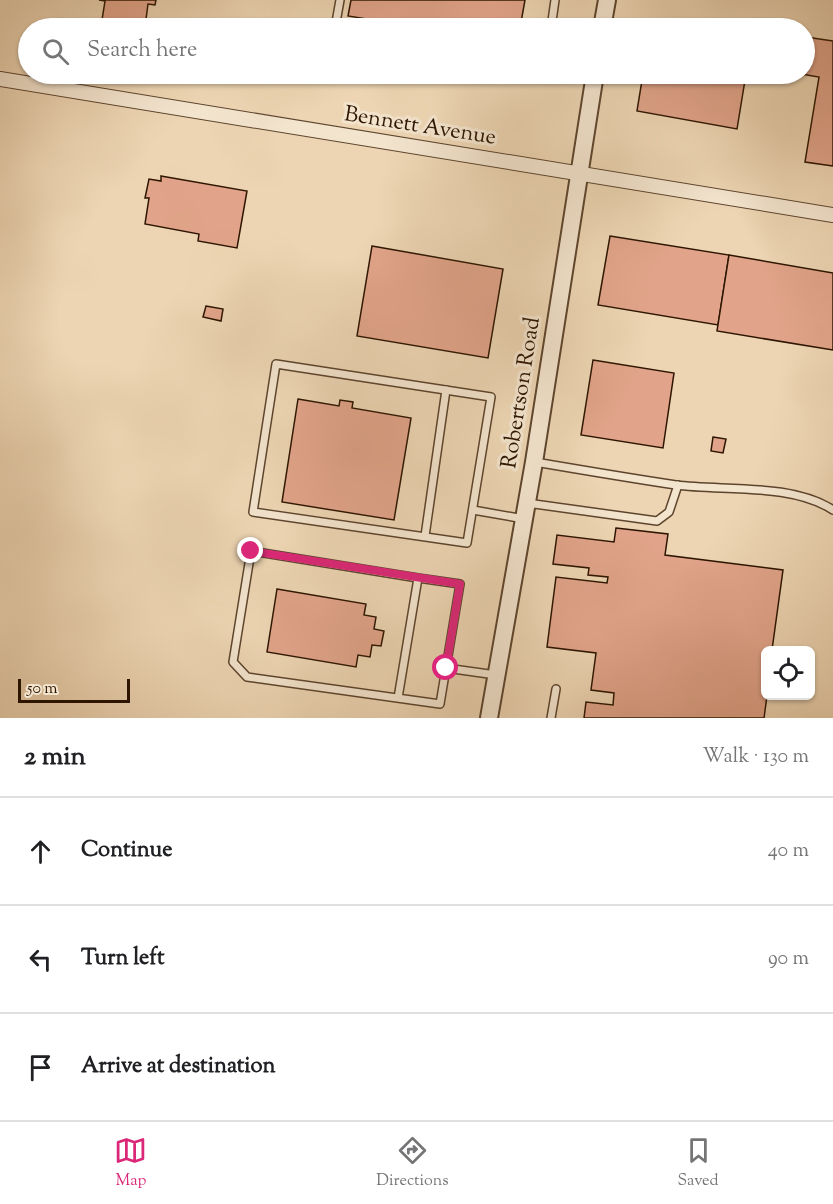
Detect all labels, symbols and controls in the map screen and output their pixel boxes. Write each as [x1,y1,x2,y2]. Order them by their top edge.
search box [18,18,815,84]
icon: search [39,35,72,68]
text: Search here [87,35,197,67]
street label: Bennett Avenue [342,99,498,155]
street label: Robertson Road [494,315,550,471]
route end [237,537,263,563]
map controls [761,646,815,700]
button: locate [761,646,815,700]
route start [432,654,458,680]
scale bar [18,676,130,704]
text: 50 m [27,678,58,701]
text: 2 min [24,739,86,776]
text: Walk · 130 m [702,743,809,772]
icon: ahead [24,835,57,868]
text: Continue [81,835,172,867]
text: 40 m [768,837,809,866]
icon: left [24,943,57,976]
text: Turn left [81,943,164,975]
text: 90 m [768,945,809,974]
icon: arrive [24,1051,57,1084]
text: Arrive at destination [81,1051,276,1083]
tab: Map [114,1134,147,1193]
tab: Directions [376,1134,449,1193]
tab: Saved [677,1134,719,1193]

